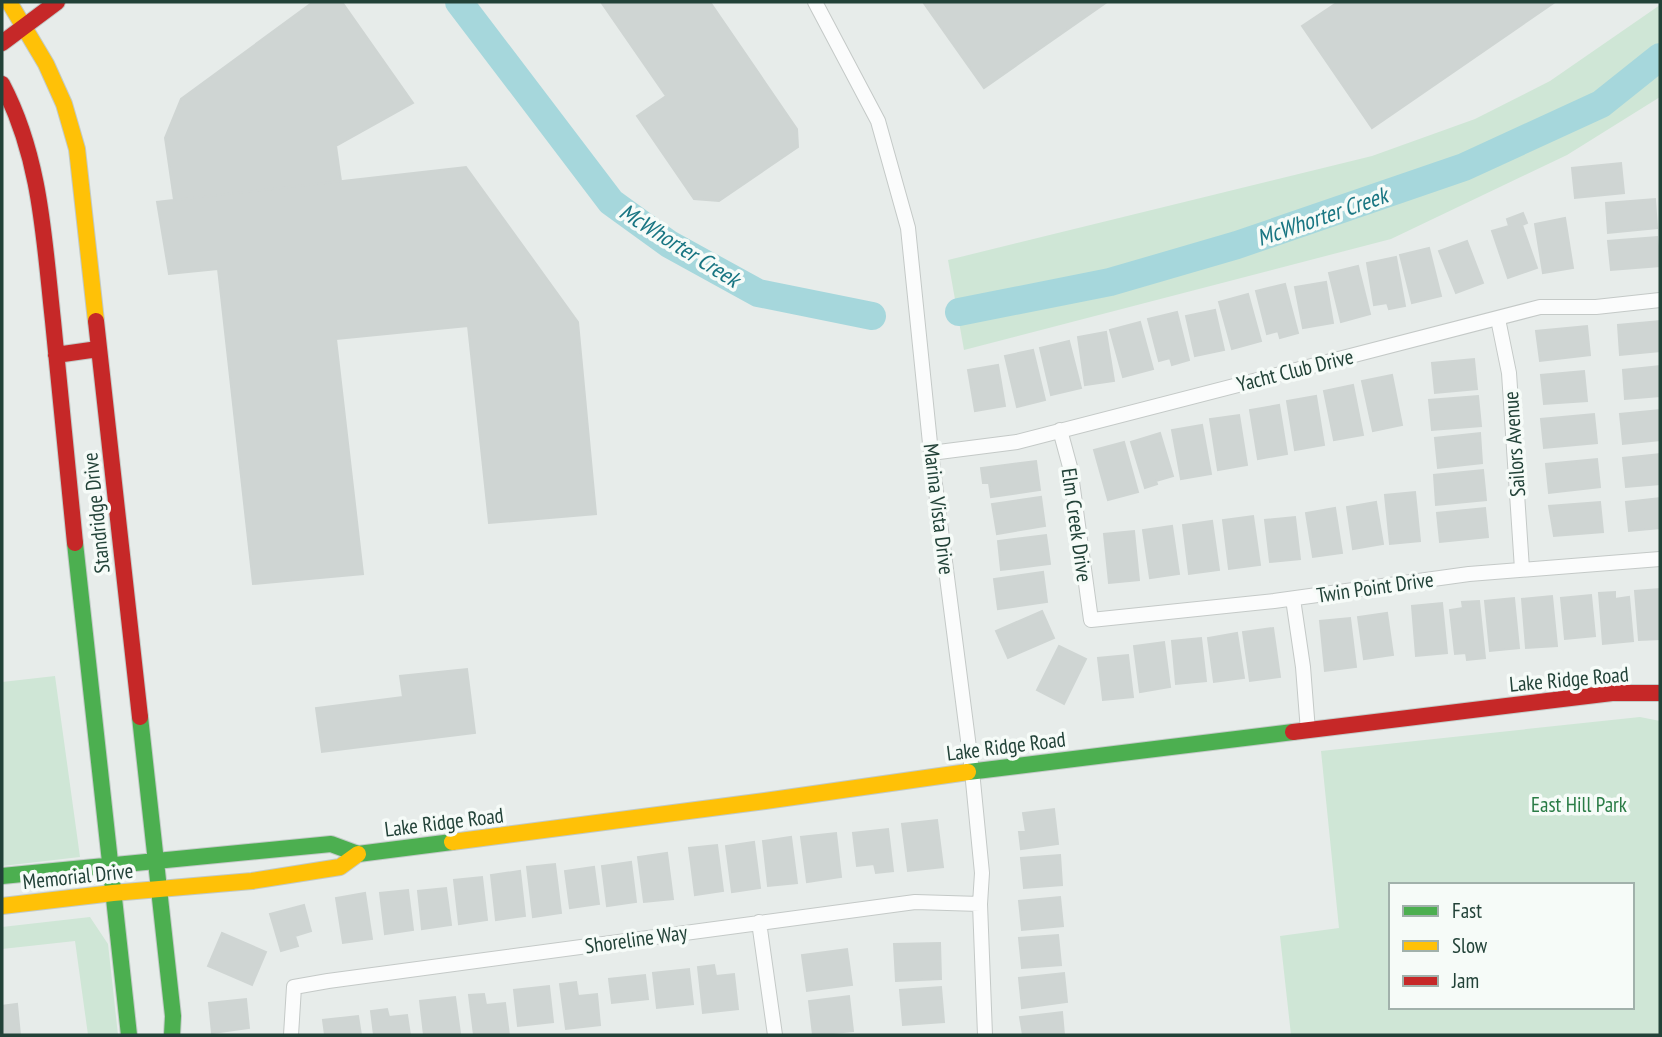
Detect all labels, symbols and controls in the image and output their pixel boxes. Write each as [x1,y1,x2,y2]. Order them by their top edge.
water label: McWhorter Creek [1253,179,1394,252]
water label: McWhorter Creek [615,197,748,295]
street label: Yacht Club Drive [1234,343,1356,397]
street label: Sailors Avenue [1497,390,1531,498]
street label: Marina Vista Drive [918,442,960,576]
street label: Standridge Drive [76,451,116,575]
street label: Elm Creek Drive [1056,466,1098,584]
street label: Twin Point Drive [1315,565,1435,609]
street label: Lake Ridge Road [1508,660,1630,698]
street label: Lake Ridge Road [945,725,1067,767]
park label: East Hill Park [1531,791,1627,818]
street label: Lake Ridge Road [383,801,505,843]
street label: Memorial Drive [21,857,135,895]
legend [1389,883,1634,1009]
text: Fast [1452,897,1482,924]
street label: Shoreline Way [583,918,689,960]
text: Slow [1452,932,1488,959]
text: Jam [1451,967,1479,994]

